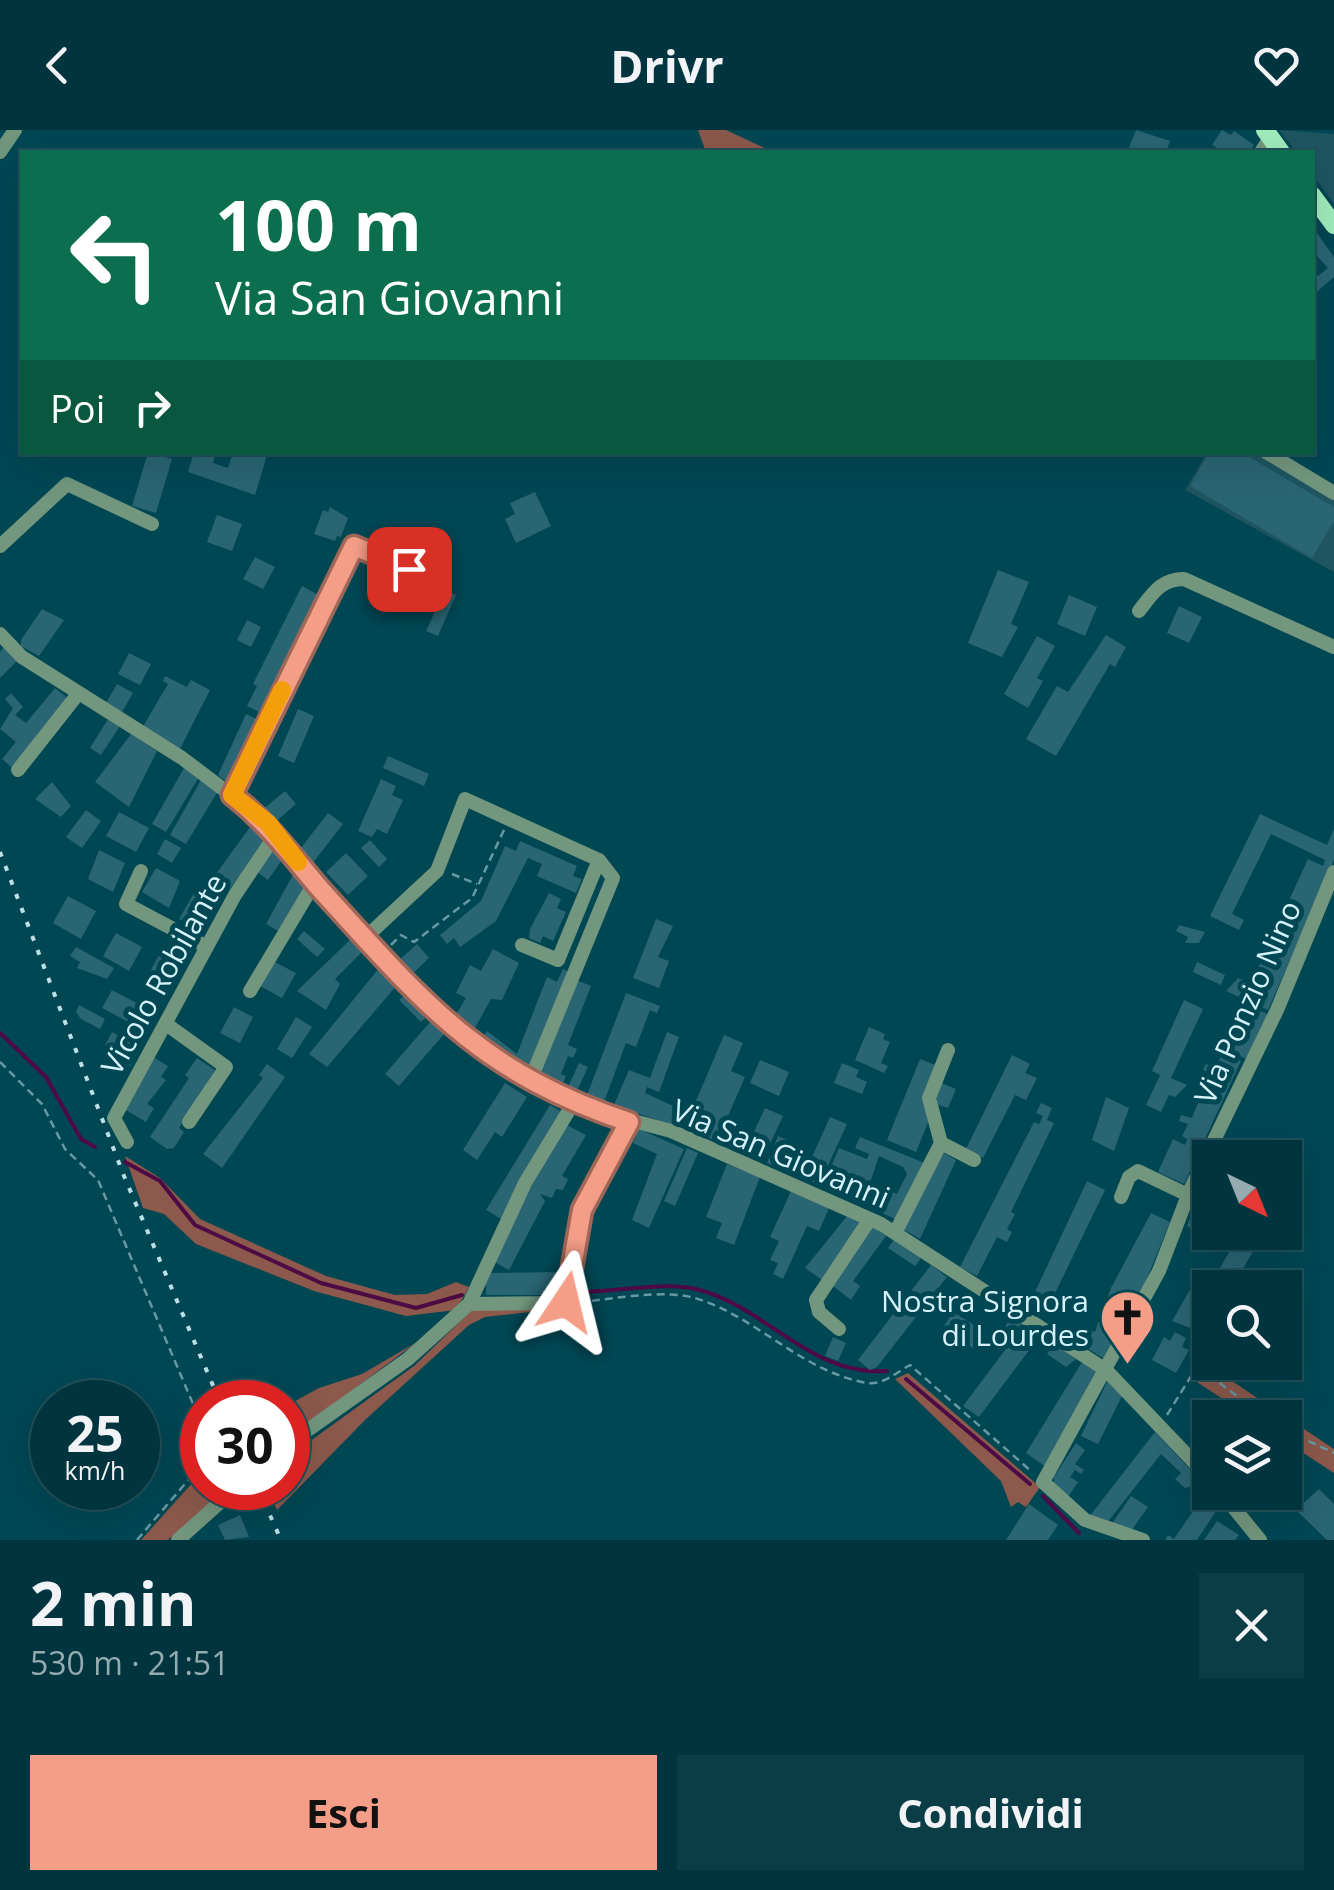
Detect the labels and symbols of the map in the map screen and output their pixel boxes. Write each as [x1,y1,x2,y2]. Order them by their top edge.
pin [367,527,452,612]
street label: Vicolo Robilante [91,866,235,1082]
street label: Via Ponzio Nino [1184,894,1310,1110]
street label: Via San Giovanni [666,1089,896,1217]
north arrow [1192,1140,1302,1250]
position arrow [514,1250,618,1354]
place label: Nostra Signora di Lourdes [881,1280,1089,1355]
church icon: Nostra Signora di Lourdes [1098,1287,1158,1366]
speed limit sign: 30 [180,1380,310,1510]

